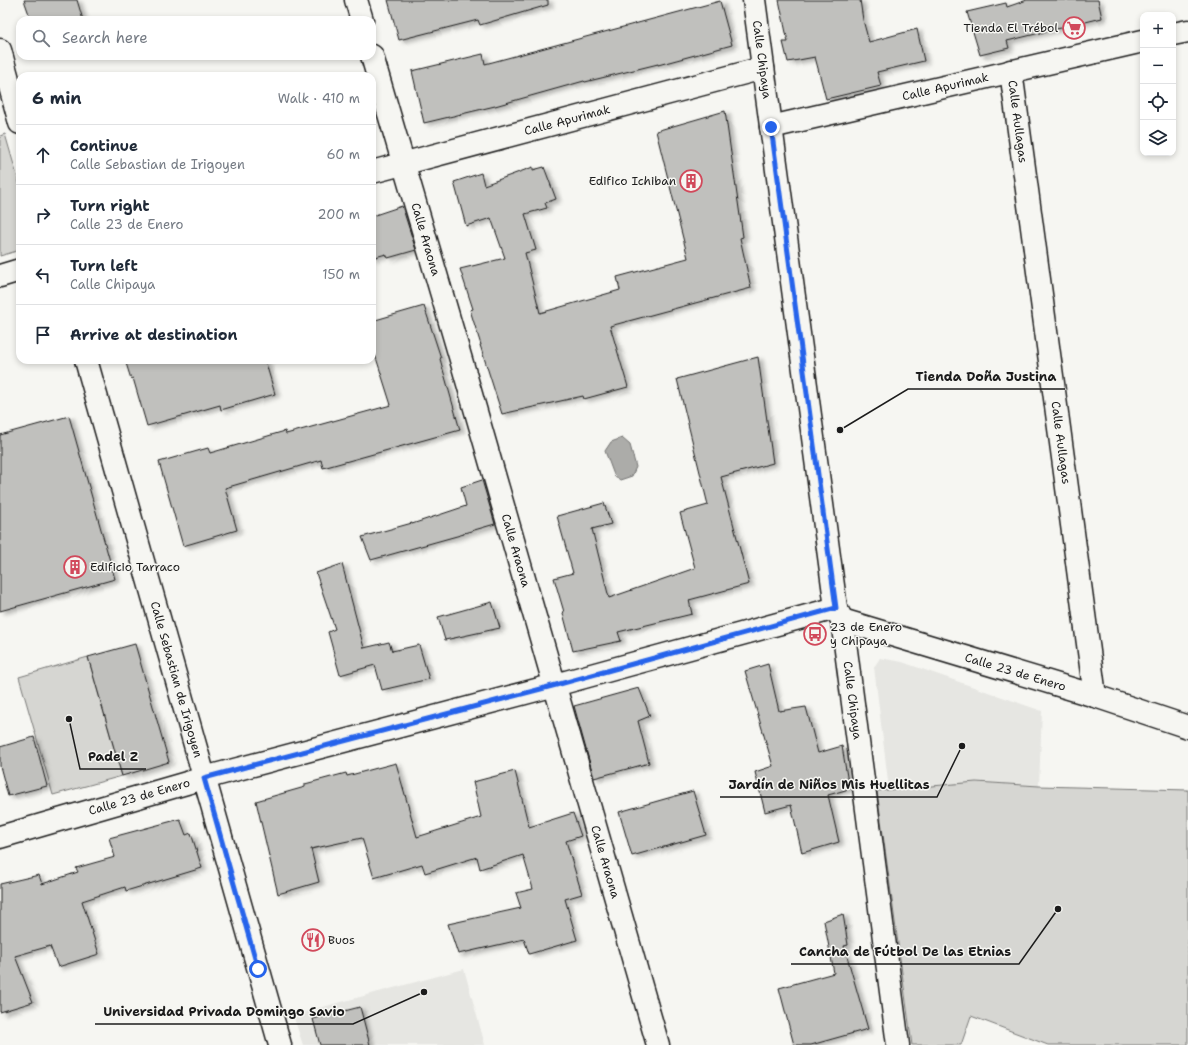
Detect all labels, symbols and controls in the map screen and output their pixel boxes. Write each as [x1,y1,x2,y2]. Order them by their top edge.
map controls [1140,12,1176,156]
button: + [1140,12,1176,48]
supermarket icon: Tienda El Trébol [1061,15,1087,41]
search box [16,16,376,60]
street label: Calle Chipaya [749,19,775,100]
place label: Tienda El Trébol [963,20,1058,36]
icon: search [30,27,52,49]
text: Search here [62,28,148,48]
button: − [1140,48,1176,84]
street label: Calle Apurimak [901,69,990,104]
street label: Calle Aullagas [1004,79,1031,164]
button: locate [1140,84,1176,120]
text: 6 min [32,87,82,109]
text: Walk · 410 m [278,90,360,107]
street label: Calle Apurimak [523,101,612,139]
route end [762,118,780,136]
button: layers [1140,120,1176,156]
text: Continue [70,136,138,156]
icon: ahead [32,144,54,166]
text: 60 m [327,146,360,163]
text: Calle Sebastian de Irigoyen [70,156,245,173]
building icon: Edifico Ichiban [678,168,704,194]
place label: Edifico Ichiban [589,173,676,189]
text: Turn right [70,196,150,216]
street label: Calle Araona [407,201,444,278]
icon: right [32,204,54,226]
text: 200 m [318,206,360,223]
text: Calle 23 de Enero [70,216,183,233]
text: Turn left [70,256,138,276]
icon: left [32,264,54,286]
text: 150 m [322,266,360,283]
text: Calle Chipaya [70,276,155,293]
icon: arrive [32,324,54,346]
text: Arrive at destination [70,325,238,345]
callout: Tienda Doña Justina [908,364,1065,389]
text: Tienda Doña Justina [916,368,1056,385]
street label: Calle Aullagas [1047,400,1074,485]
street label: Calle Araona [498,512,534,589]
building icon: Edificio Tarraco [62,554,88,580]
place label: Edificio Tarraco [90,559,180,575]
street label: Calle Sebastian de Irigoyen [147,599,206,759]
place label: 23 de Enero y Chipaya [830,619,902,649]
bus stop icon: 23 de Enero y Chipaya [802,621,828,647]
street label: Calle 23 de Enero [963,649,1068,695]
street label: Calle Chipaya [840,660,866,741]
callout: Padel Z [80,744,146,769]
text: Padel Z [88,748,138,765]
callout: Jardín de Niños Mis Huellitas [720,772,937,797]
street label: Calle 23 de Enero [87,774,192,819]
text: Jardín de Niños Mis Huellitas [728,776,930,793]
street label: Calle Araona [587,823,624,901]
restaurant icon: Buos [300,927,326,953]
place label: Buos [328,932,355,948]
callout: Cancha de Fútbol De las Etnias [791,939,1019,964]
text: Cancha de Fútbol De las Etnias [799,943,1011,960]
route start [249,960,267,978]
callout: Universidad Privada Domingo Savio [95,999,353,1024]
text: Universidad Privada Domingo Savio [103,1003,345,1020]

